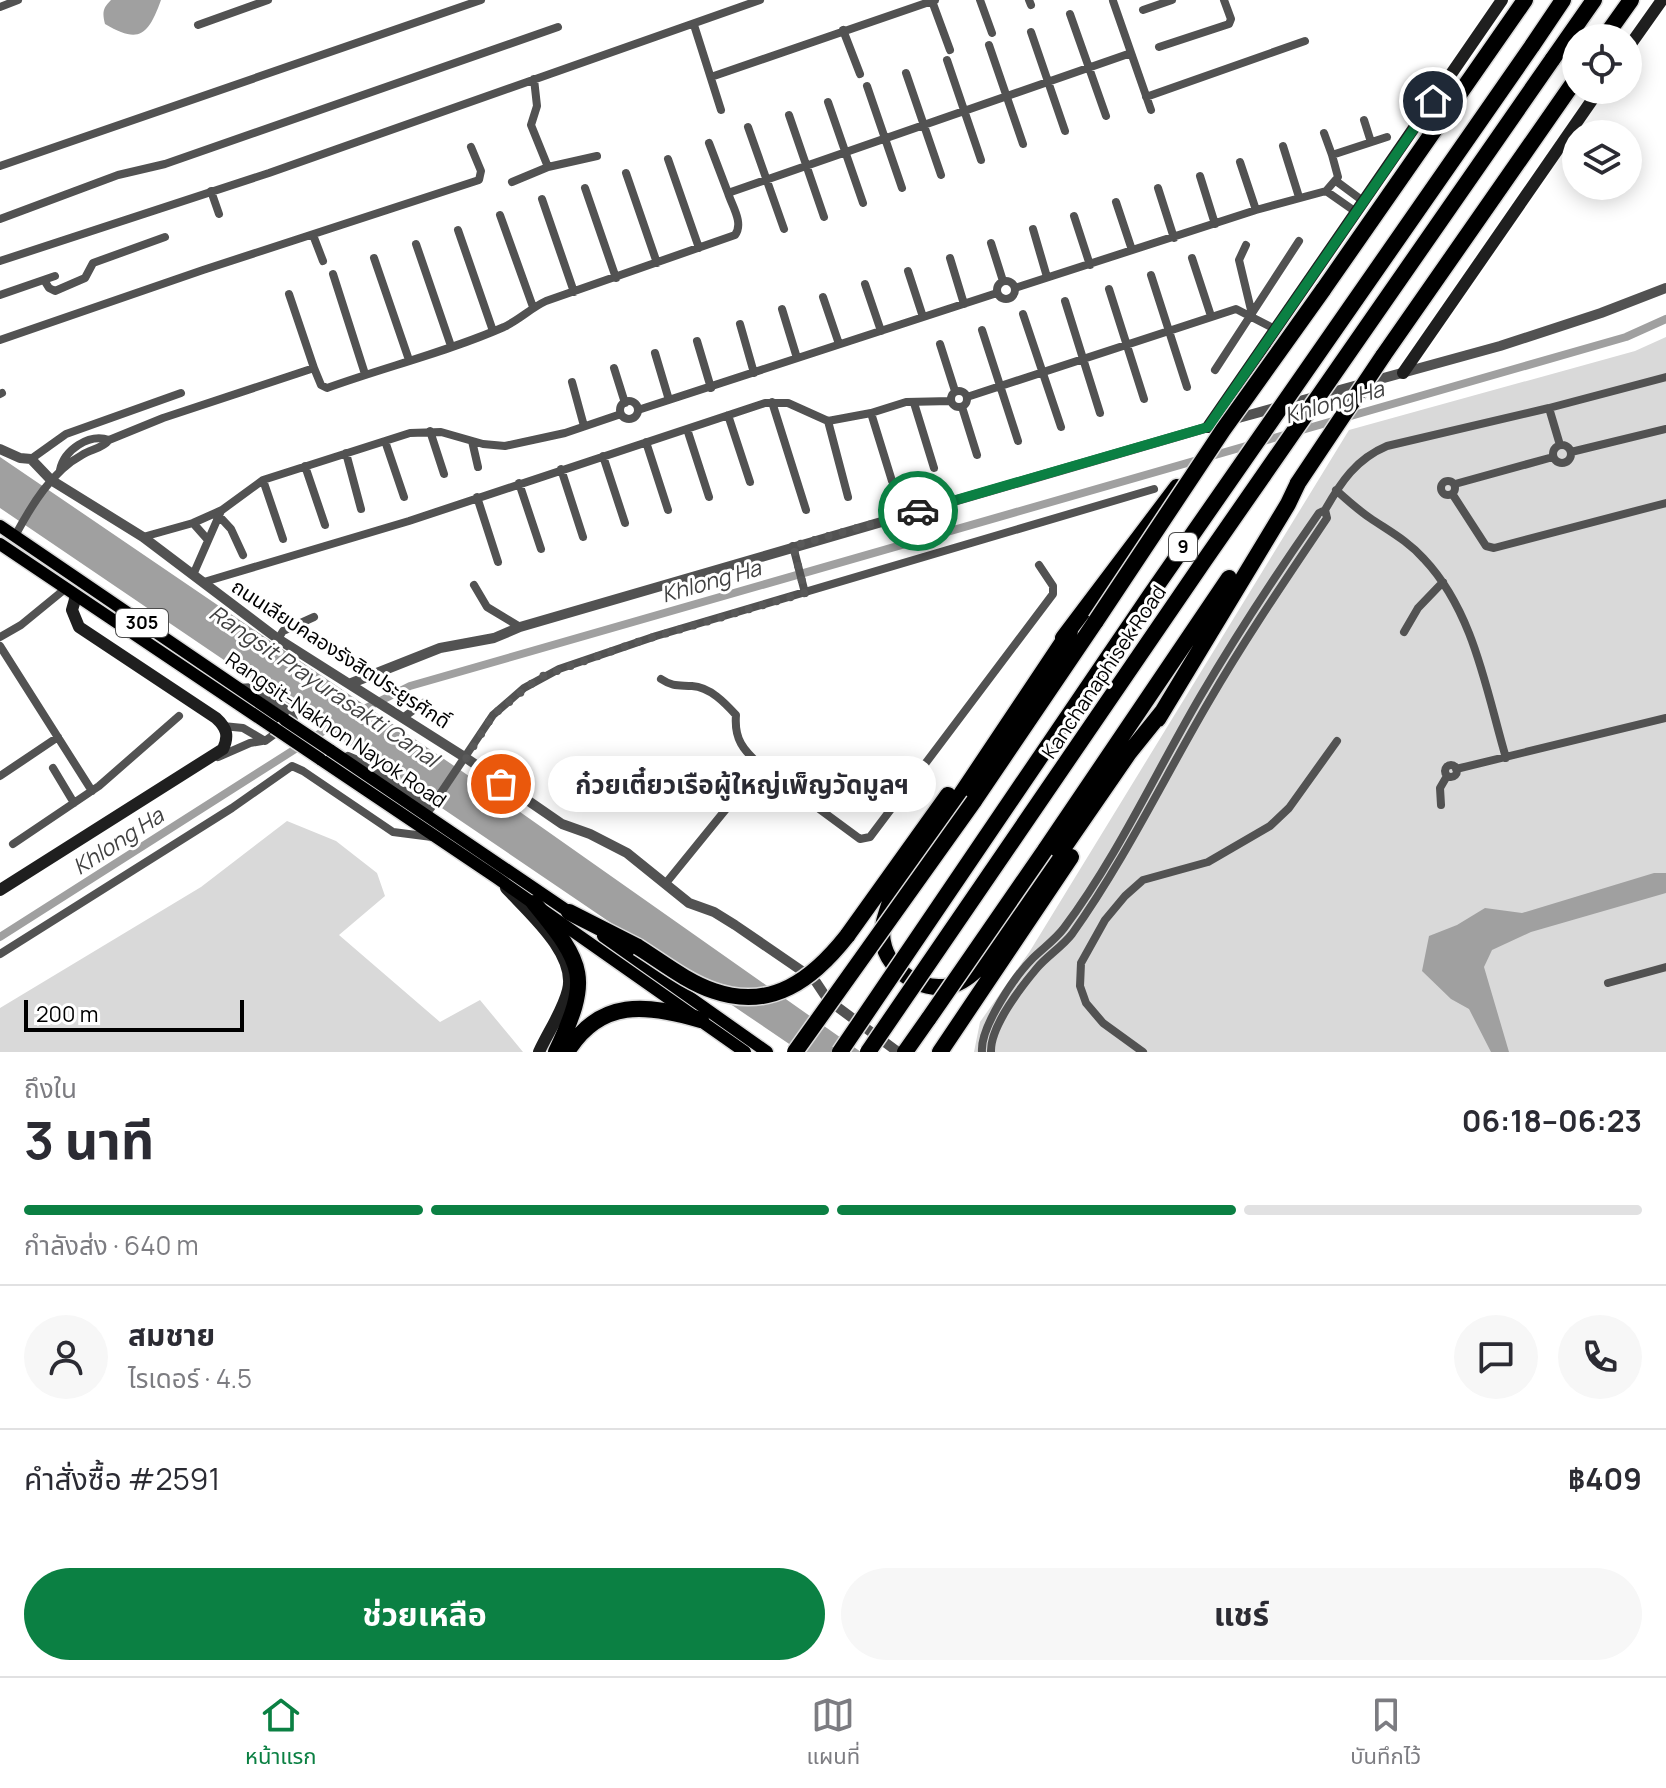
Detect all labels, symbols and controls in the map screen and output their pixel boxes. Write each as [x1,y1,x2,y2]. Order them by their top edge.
map controls [1562,24,1642,200]
button: locate [1562,24,1642,104]
pin [1399,67,1467,135]
icon: home [1411,79,1455,123]
button: layers [1562,120,1642,200]
water label: Khlong Ha [1281,373,1389,430]
courier [878,471,958,551]
icon: car [896,489,940,533]
road number: 9 [1169,533,1197,561]
water label: Khlong Ha [658,552,766,609]
street label: ถนนเลียบคลองรังสิตประยูรศักดิ์ [227,573,456,734]
street label: Kanchanaphisek Road [1035,580,1172,764]
water label: Rangsit Prayurasakti Canal [204,598,447,776]
road number: 305 [116,609,168,637]
street label: Rangsit-Nakhon Nayok Road [221,645,452,814]
pin [467,750,535,818]
callout: ก๋วยเตี๋ยวเรือผู้ใหญ่เพ็ญวัดมูลฯ [549,756,937,812]
icon: bag [479,762,523,806]
text: ก๋วยเตี๋ยวเรือผู้ใหญ่เพ็ญวัดมูลฯ [575,766,909,802]
water label: Khlong Ha [67,800,170,881]
scale bar [24,996,244,1032]
text: 200 m [36,999,98,1029]
text: ถึงใน [24,1070,77,1106]
text: 06:18–06:23 [1462,1100,1642,1141]
text: 3 นาที [24,1104,154,1175]
text: กำลังส่ง · 640 m [24,1227,199,1263]
text: สมชาย [128,1314,215,1355]
button: person [24,1315,108,1399]
button: chat [1454,1315,1538,1399]
button: phone [1558,1315,1642,1399]
text: ไรเดอร์ · 4.5 [128,1360,252,1396]
text: คำสั่งซื้อ #2591 [24,1458,220,1499]
text: ฿409 [1568,1458,1642,1499]
button: ช่วยเหลือ [24,1568,825,1660]
button: แชร์ [841,1568,1642,1660]
tab: หน้าแรก [245,1693,317,1774]
tab: แผนที่ [807,1693,860,1774]
tab: บันทึกไว้ [1350,1693,1421,1774]

